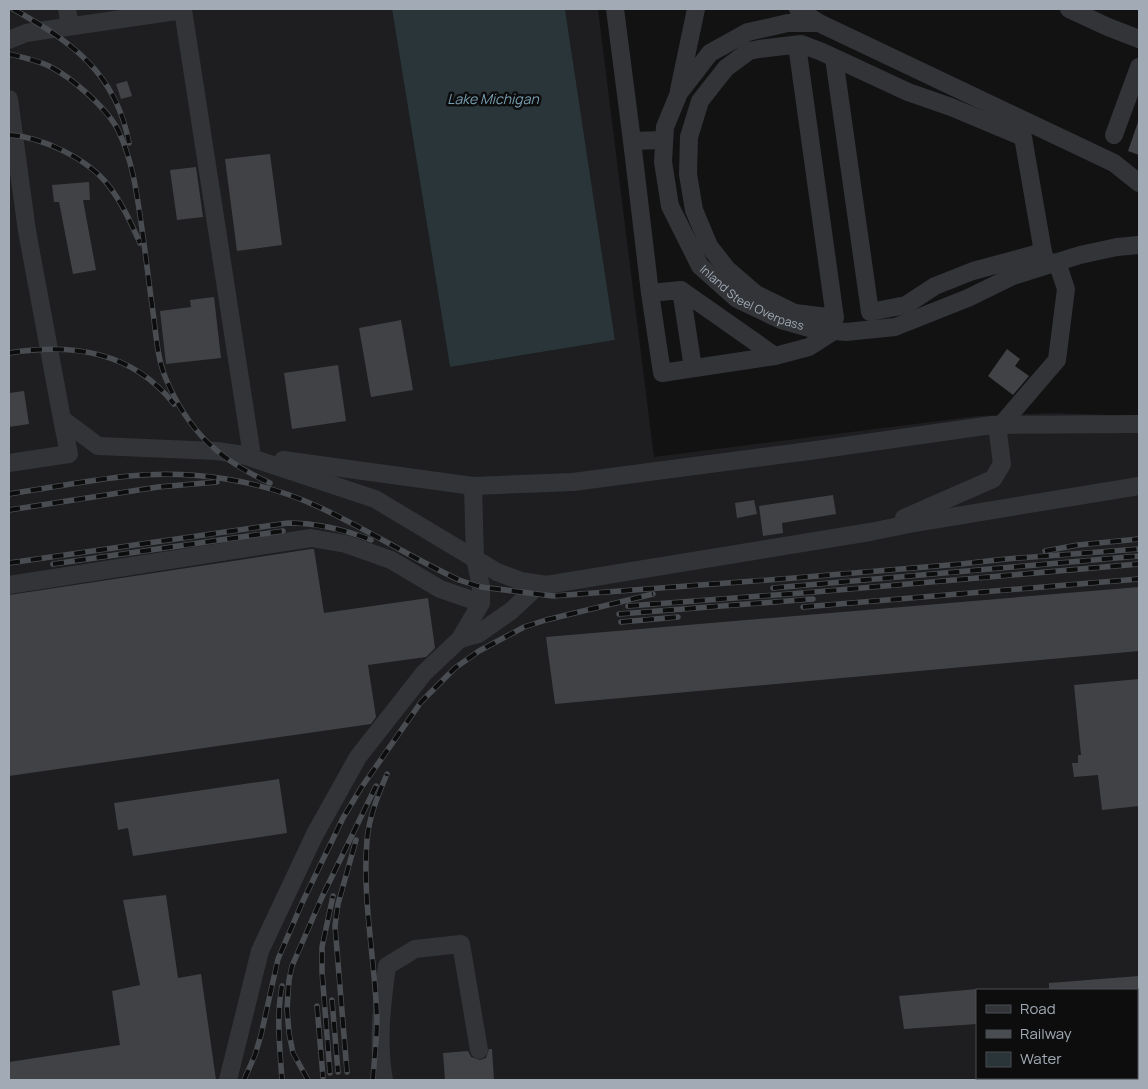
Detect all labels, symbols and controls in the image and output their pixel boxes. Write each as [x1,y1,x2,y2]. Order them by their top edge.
water label: Lake Michigan [447,89,539,108]
street label: Inland Steel Overpass [696,261,806,334]
legend [976,989,1138,1079]
text: Road [1020,998,1056,1019]
text: Railway [1020,1023,1072,1044]
text: Water [1020,1048,1062,1069]

